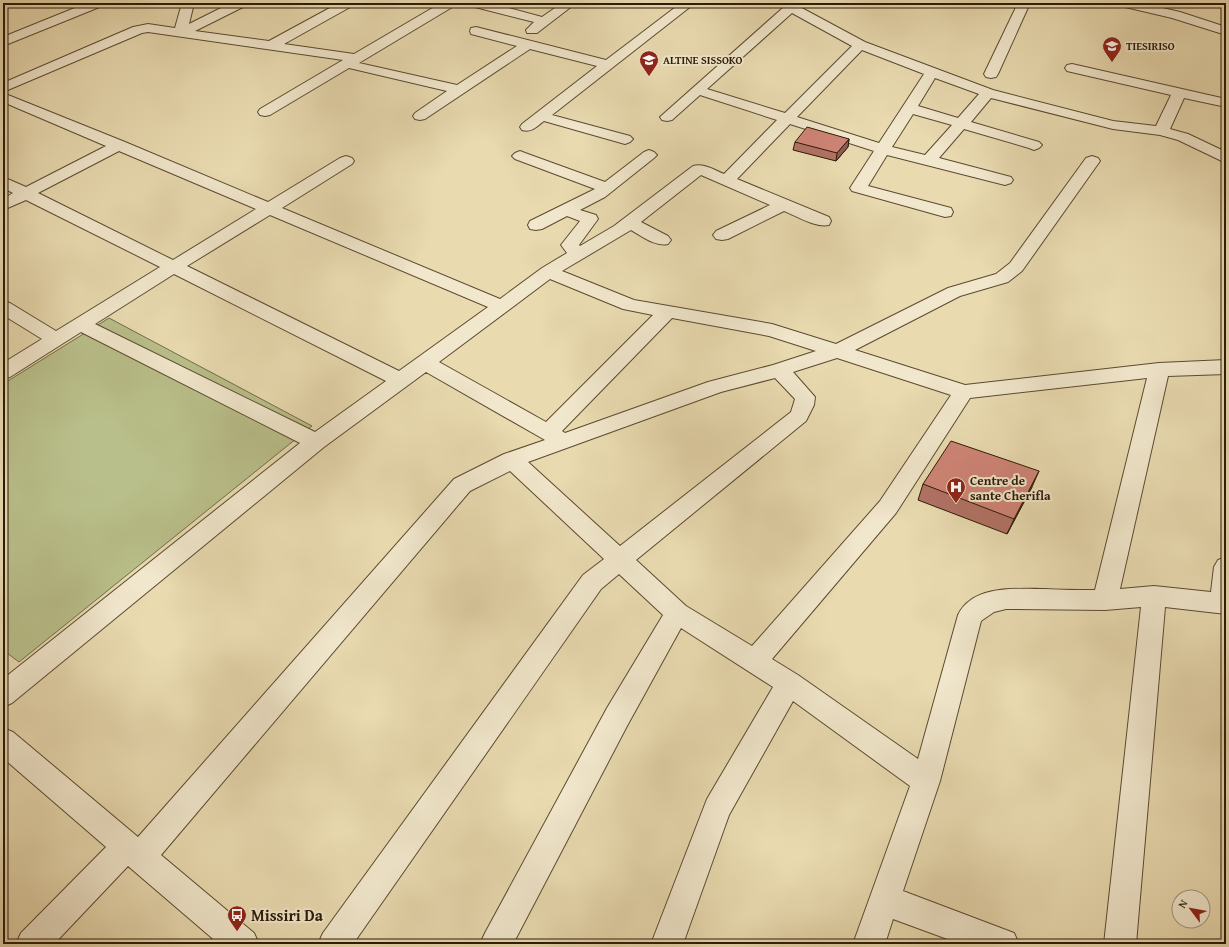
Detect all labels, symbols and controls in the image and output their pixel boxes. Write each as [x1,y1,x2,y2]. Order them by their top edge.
school or university icon: TIESIRISO [1101,35,1123,63]
place label: TIESIRISO [1126,38,1175,54]
school or university icon: ALTINE SISSOKO [638,49,660,77]
place label: ALTINE SISSOKO [663,52,742,68]
place label: Centre de sante Cherifla [970,471,1051,505]
hospital icon: Centre de sante Cherifla [945,476,967,504]
north arrow [1171,889,1211,929]
text: N [1174,896,1192,911]
place label: Missiri Da [251,903,324,927]
bus stop icon: Missiri Da [226,904,248,932]

